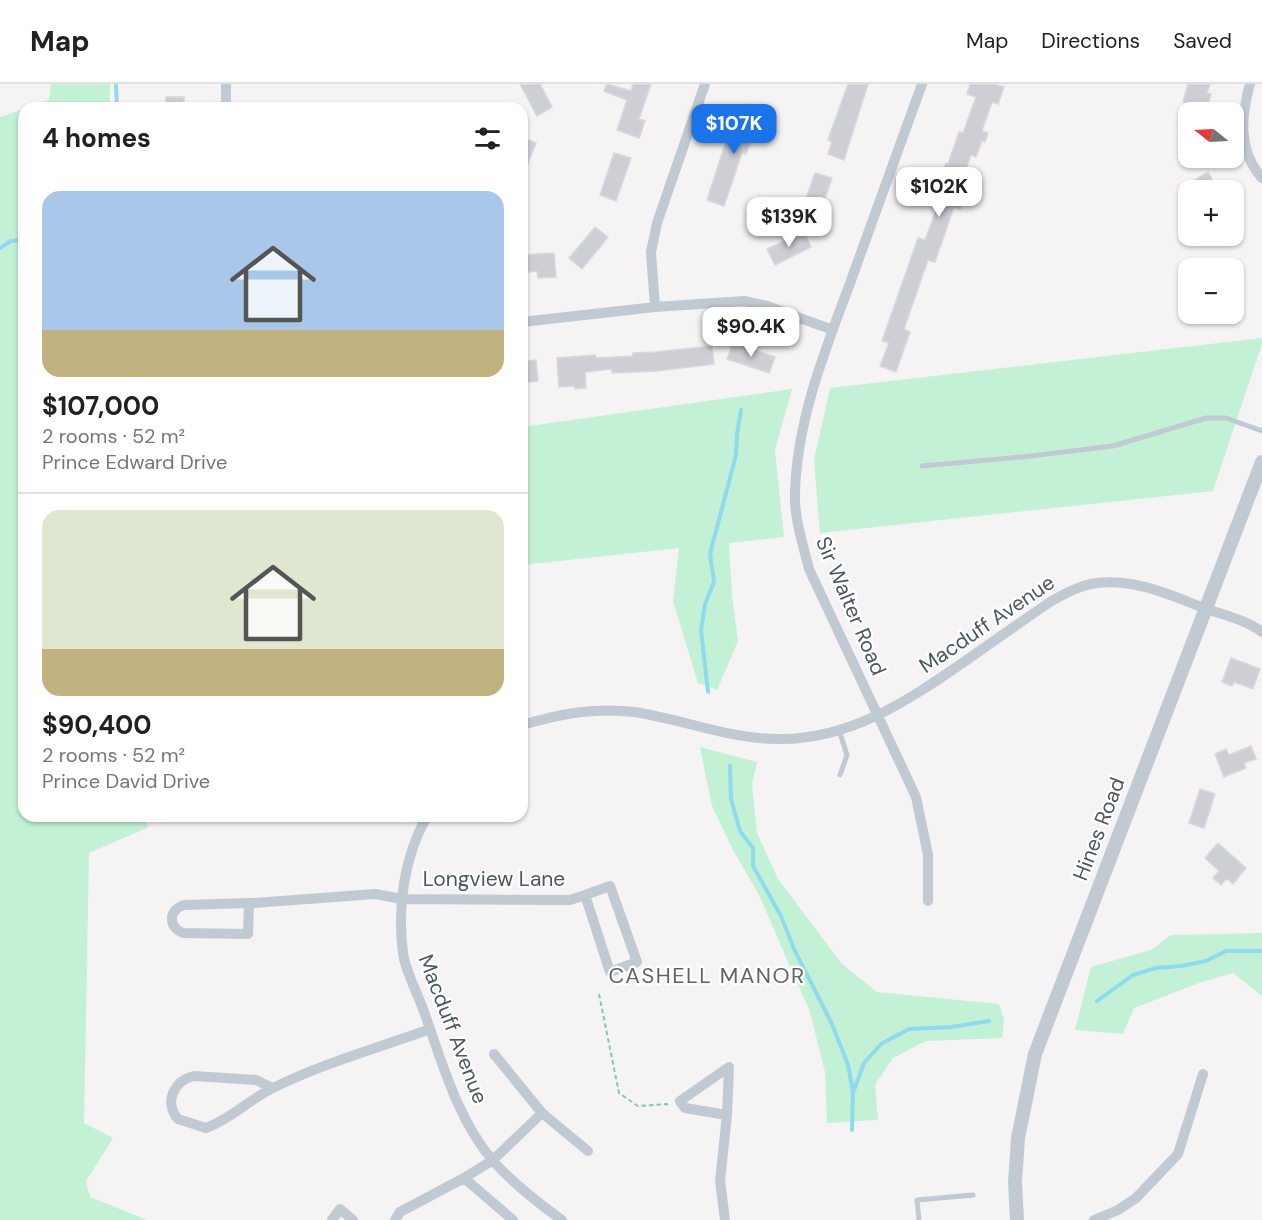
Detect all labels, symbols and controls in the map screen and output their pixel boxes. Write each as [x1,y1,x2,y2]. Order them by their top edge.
text: Map [30,23,90,60]
text: Map [966,27,1008,55]
text: Directions [1041,27,1140,55]
text: Saved [1173,27,1232,55]
north arrow [1178,102,1244,168]
map controls [1178,102,1244,324]
pin: $107K [692,104,776,155]
text: $107K [705,110,763,136]
text: 4 homes [42,121,151,155]
icon: filters [471,122,504,155]
pin: $102K [897,167,981,218]
text: $102K [910,173,968,199]
button: + [1178,180,1244,246]
pin: $139K [747,197,831,248]
text: $139K [761,203,817,229]
icon: home [219,230,327,338]
button: − [1178,258,1244,324]
pin: $90.4K [702,307,800,358]
text: $90.4K [716,313,786,339]
text: $107,000 [42,389,159,423]
text: 2 rooms · 52 m² [42,423,185,449]
text: Prince Edward Drive [42,449,227,475]
street label: Sir Walter Road [809,532,893,680]
icon: home [219,549,327,657]
street label: Macduff Avenue [914,568,1060,680]
text: $90,400 [42,708,152,742]
text: 2 rooms · 52 m² [42,742,185,768]
text: Prince David Drive [42,768,210,794]
street label: Hines Road [1067,773,1131,885]
street label: Longview Lane [423,865,565,893]
street label: Macduff Avenue [412,950,494,1108]
district label: CASHELL MANOR [608,961,806,990]

